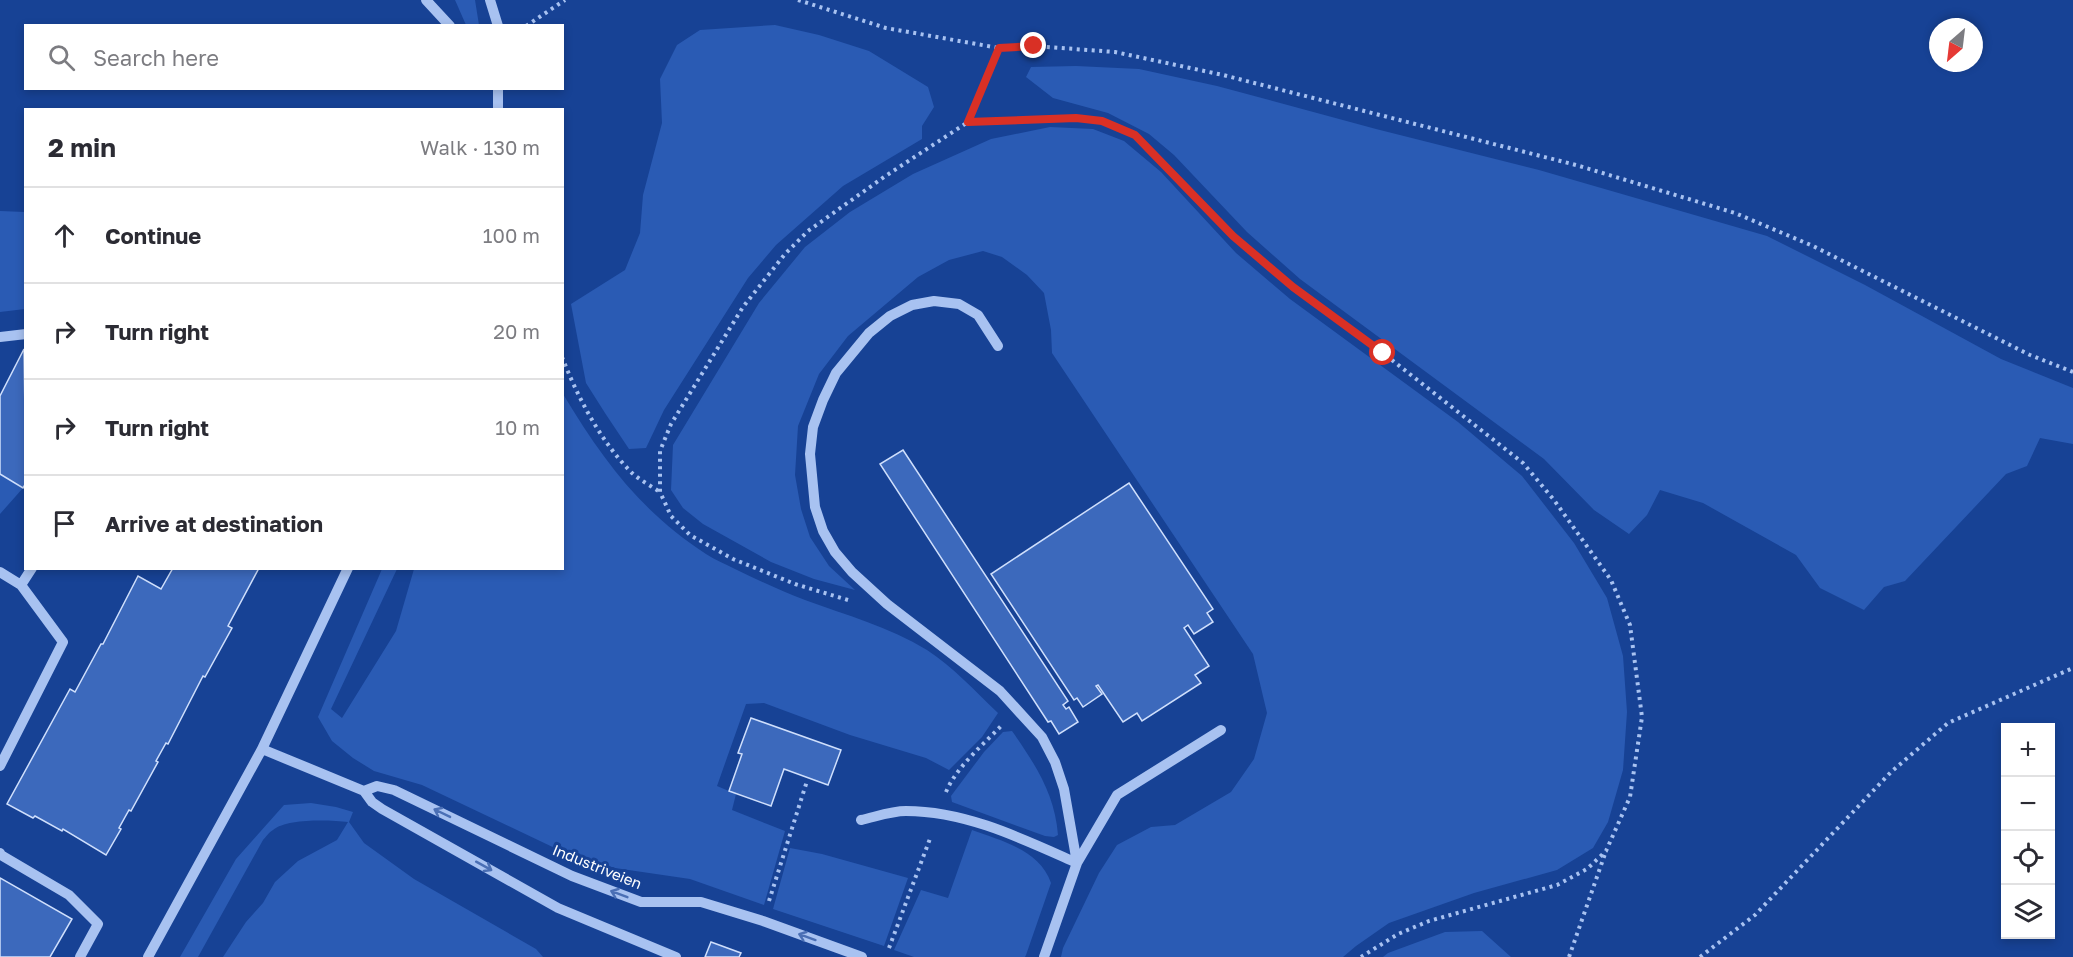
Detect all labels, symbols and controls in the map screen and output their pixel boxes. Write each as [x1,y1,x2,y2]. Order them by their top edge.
north arrow [1929,18,1983,72]
search box [24,24,564,90]
route end [1020,32,1046,58]
icon: search [45,41,78,74]
text: Search here [93,44,219,71]
text: 2 min [48,132,116,163]
text: Walk · 130 m [420,135,540,159]
icon: ahead [48,219,81,252]
text: Continue [105,222,201,249]
text: 100 m [483,223,540,247]
icon: right [48,315,81,348]
text: Turn right [105,318,209,345]
text: 20 m [493,319,540,343]
route start [1369,339,1395,365]
icon: right [48,411,81,444]
text: Turn right [105,414,209,441]
text: 10 m [495,415,540,439]
icon: arrive [48,507,81,540]
text: Arrive at destination [105,510,323,537]
map controls [2001,723,2055,939]
button: + [2001,723,2055,777]
button: − [2001,777,2055,831]
one-way arrow [434,806,452,818]
button: locate [2001,831,2055,885]
street label: Industriveien [550,840,645,892]
one-way arrow [474,861,492,872]
button: layers [2001,885,2055,939]
one-way arrow [610,888,629,899]
one-way arrow [798,931,817,942]

